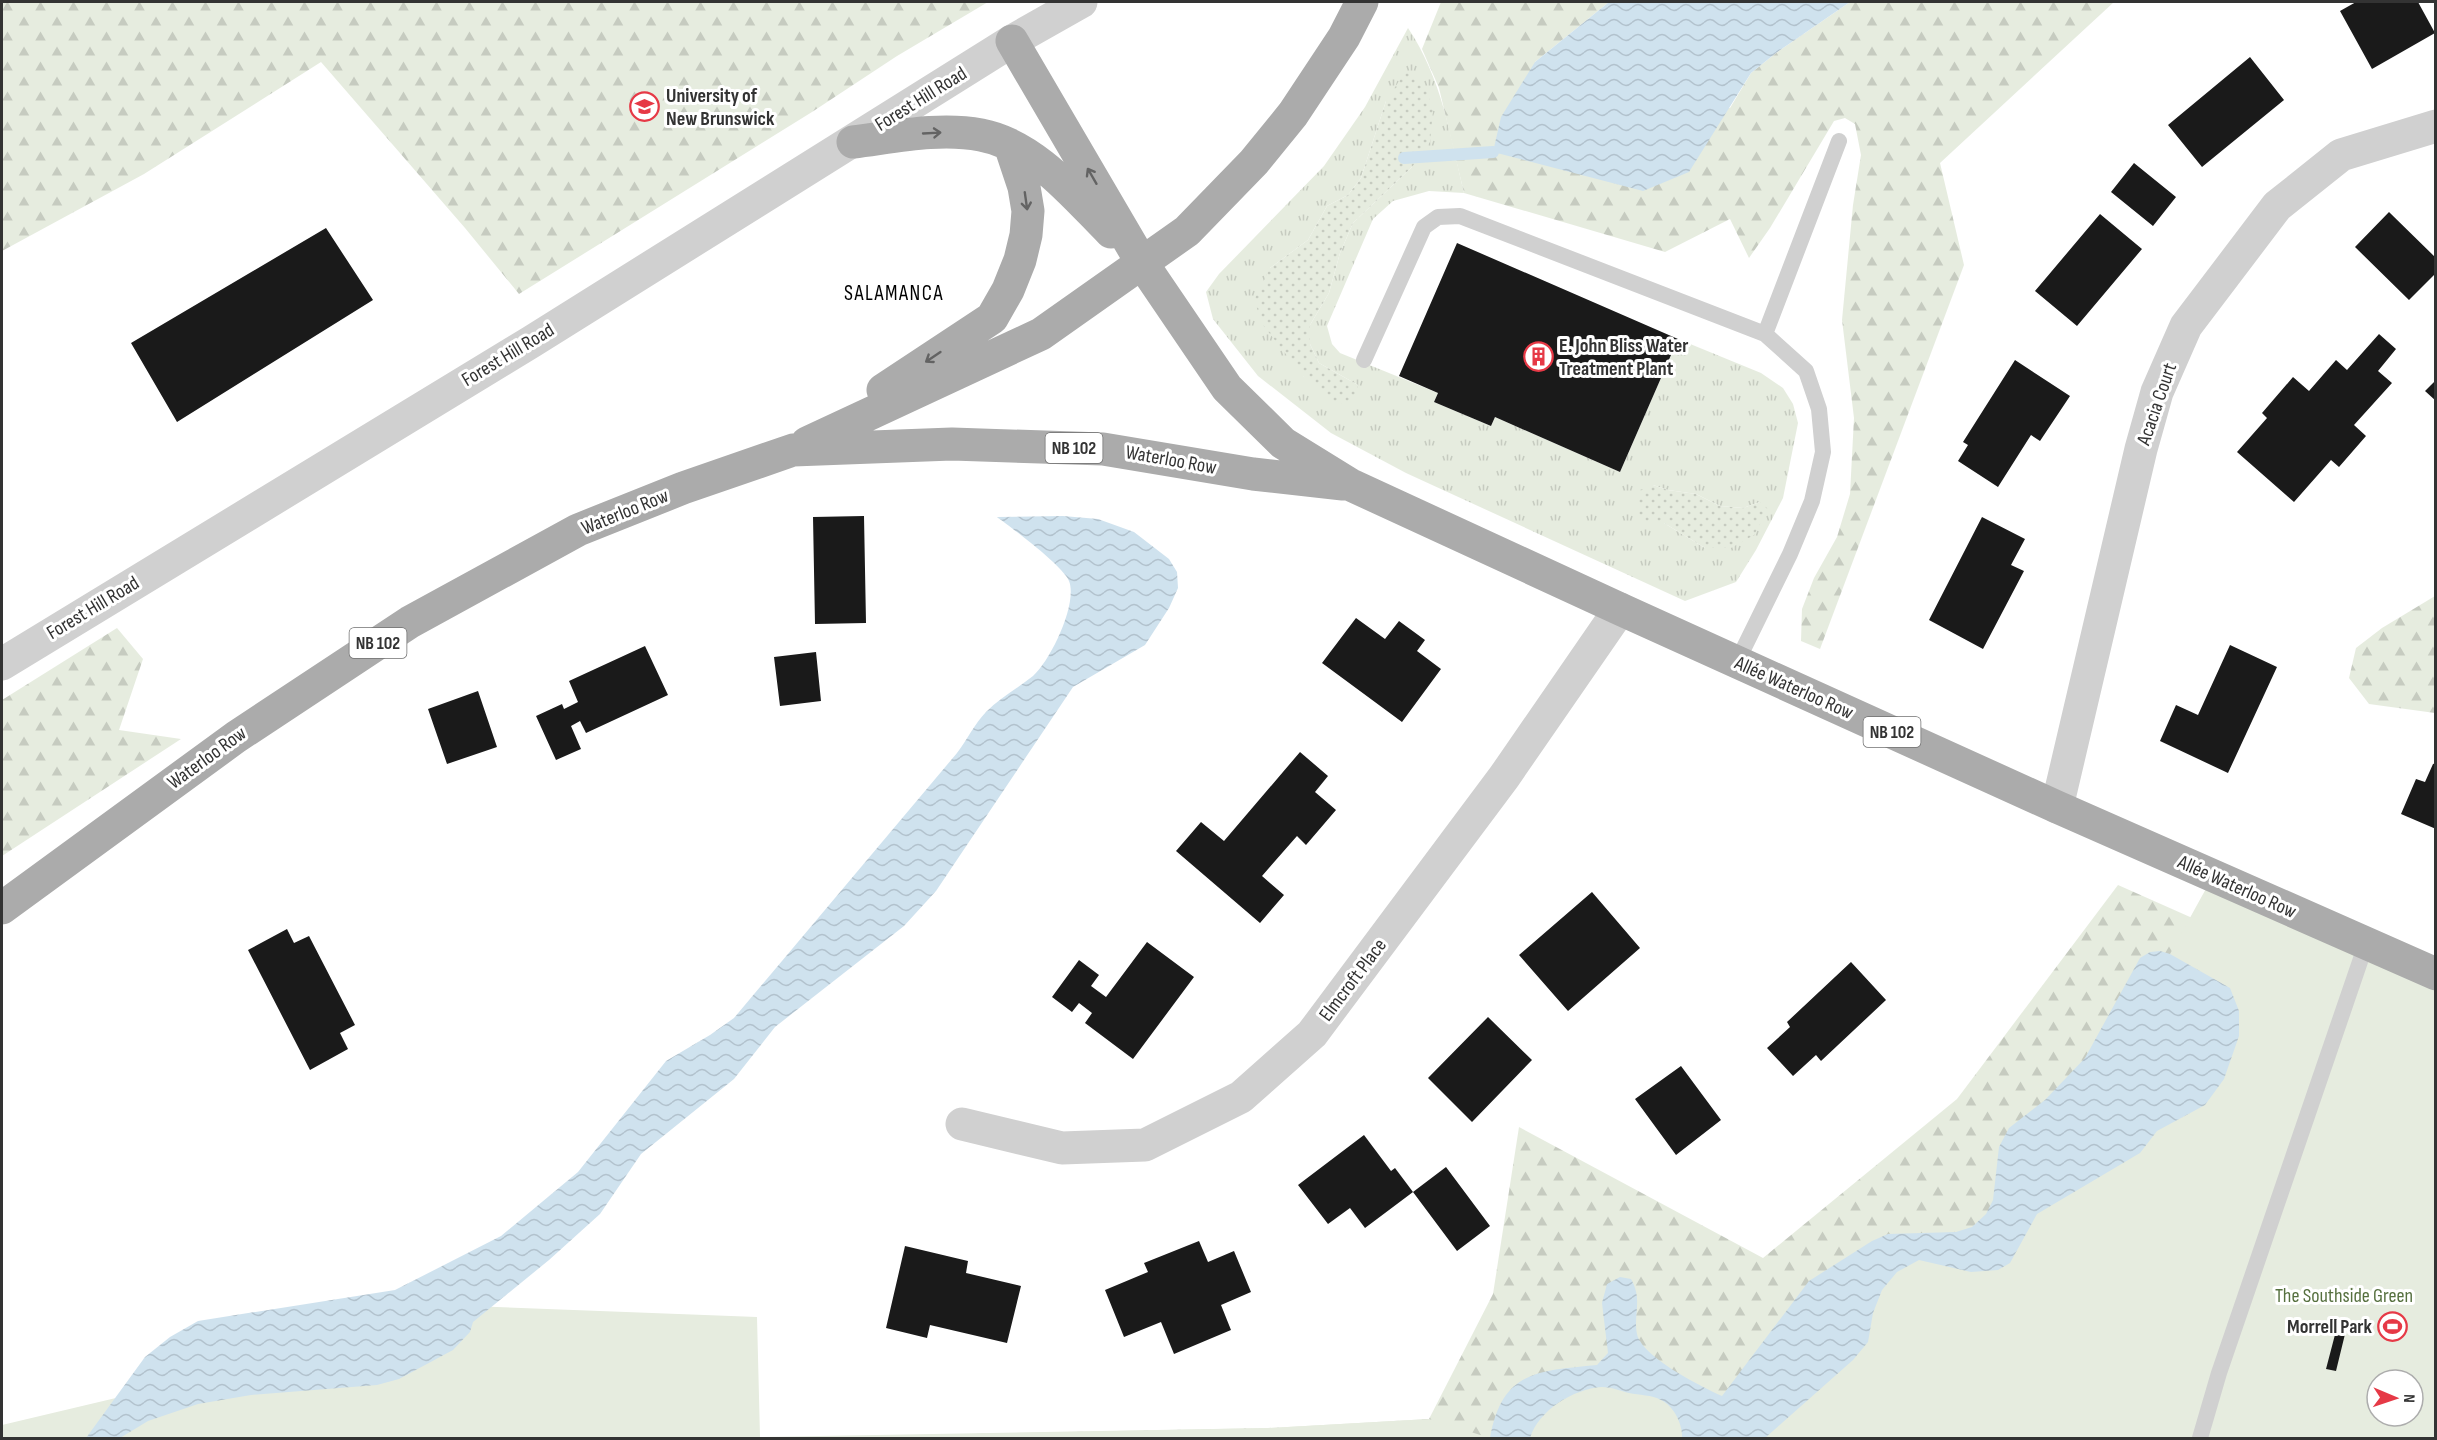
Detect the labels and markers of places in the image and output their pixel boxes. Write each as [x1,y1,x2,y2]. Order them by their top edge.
place label: University of New Brunswick [666,84,775,131]
school or university icon: University of New Brunswick [629,91,661,123]
place label: E. John Bliss Water Treatment Plant [1559,334,1688,381]
building icon: E. John Bliss Water Treatment Plant [1522,341,1554,373]
sports icon: Morrell Park [2377,1311,2409,1343]
place label: Morrell Park [2287,1315,2373,1339]

